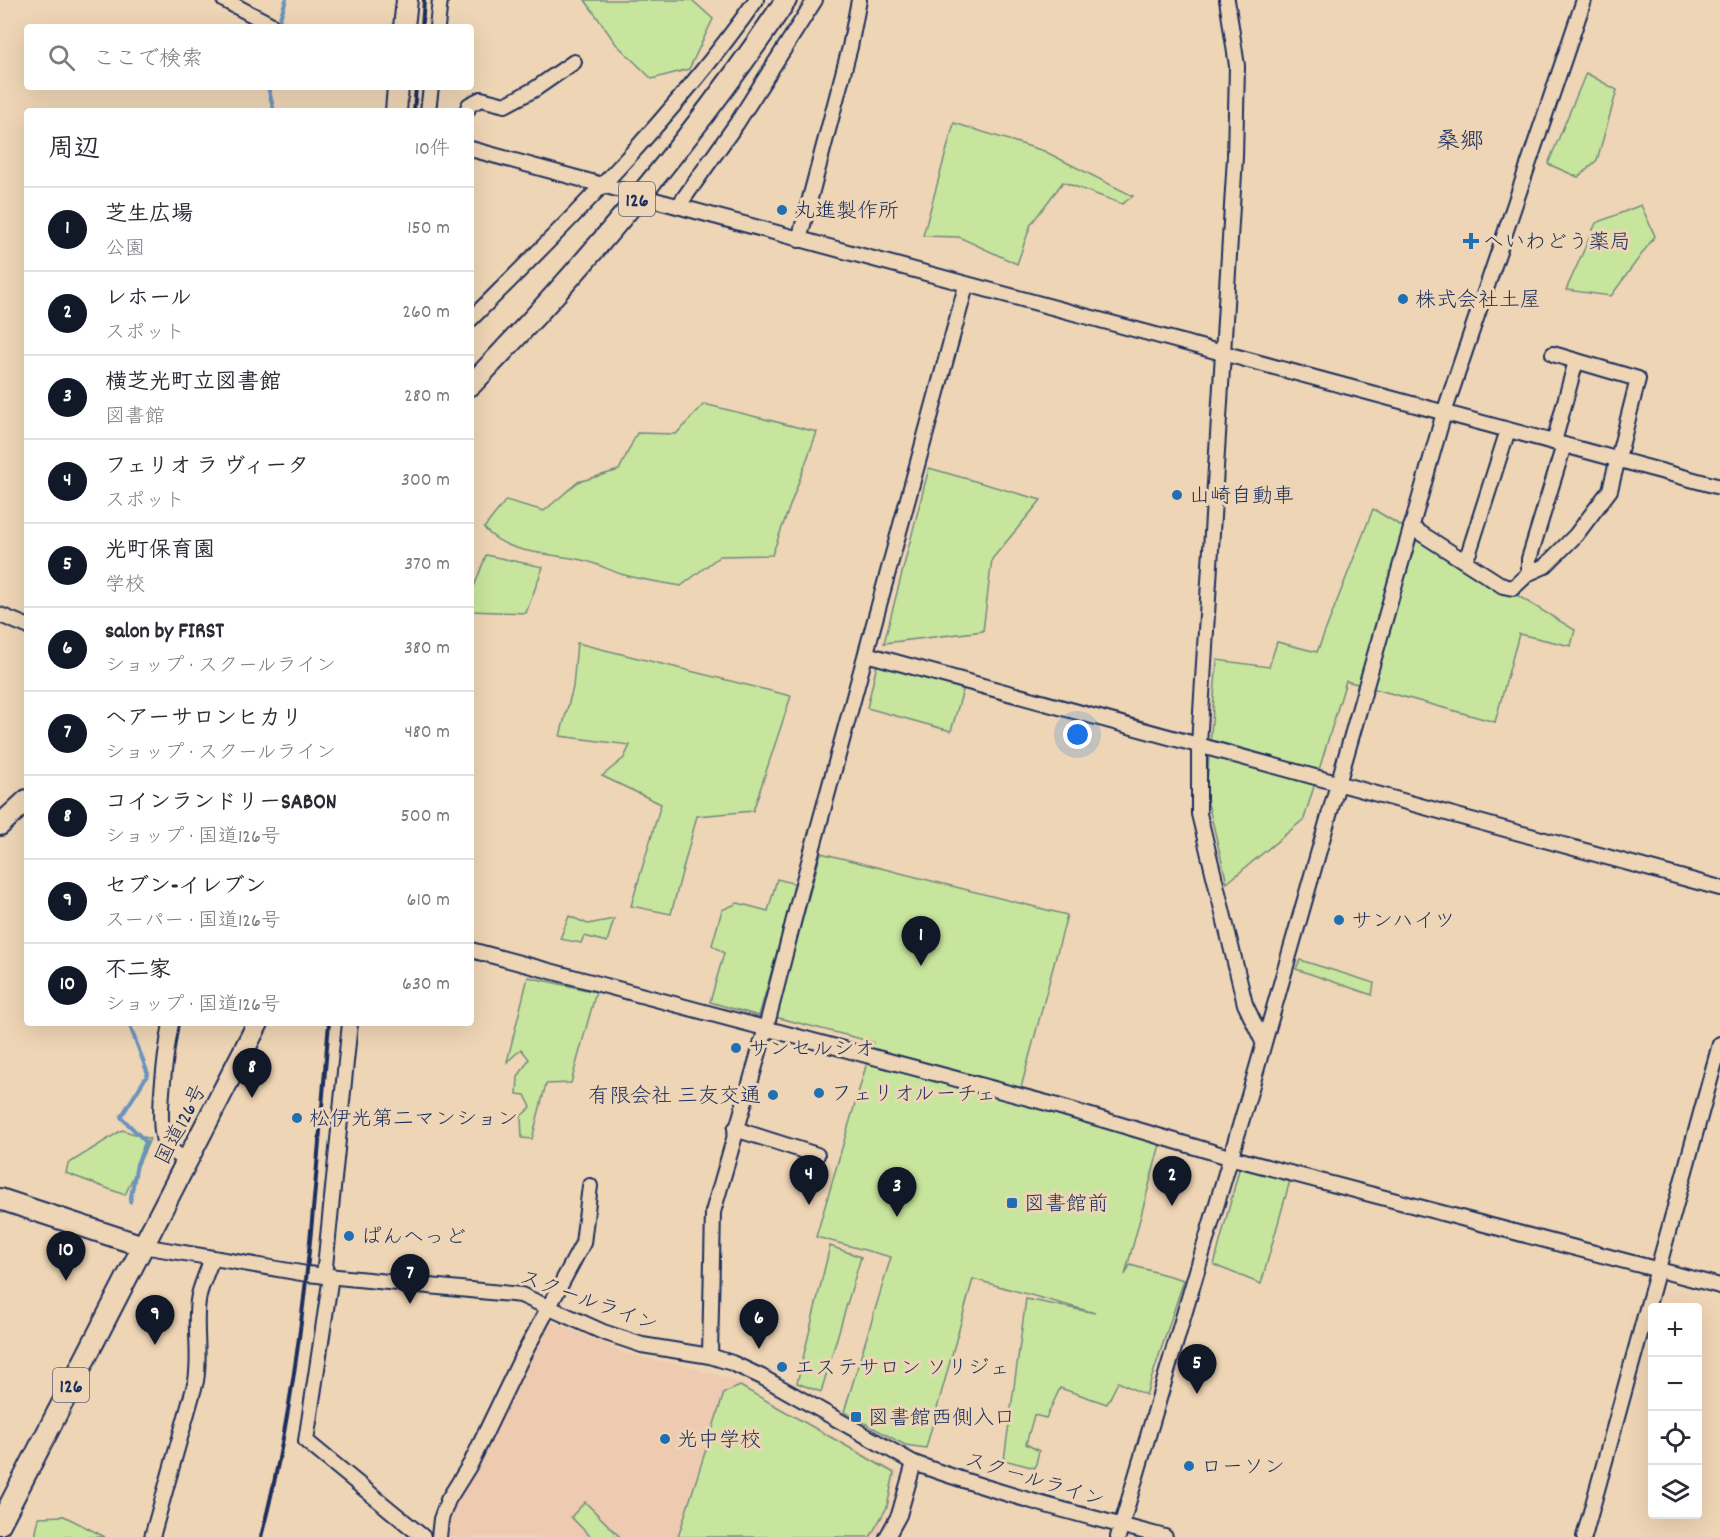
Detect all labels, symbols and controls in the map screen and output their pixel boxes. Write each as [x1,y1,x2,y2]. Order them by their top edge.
search box [24,24,474,90]
icon: search [45,41,78,74]
text: ここで検索 [93,45,203,76]
district label: 桑郷 [1436,126,1484,160]
text: 周辺 [48,132,100,169]
text: 10件 [415,136,450,164]
road number: 126 [619,182,655,216]
place label: 丸進製作所 [794,198,899,228]
text: 芝生広場 [105,200,193,231]
marker: 丸進製作所 [775,203,789,217]
text: 1 [65,215,70,243]
text: 150 m [407,215,450,243]
place label: へいわどう薬局 [1483,229,1630,259]
marker: へいわどう薬局 [1464,234,1478,248]
text: 公園 [105,236,145,264]
text: レホール [105,284,192,315]
place label: 株式会社土屋 [1415,287,1541,317]
marker: 株式会社土屋 [1396,292,1410,306]
text: 2 [63,299,72,327]
text: 260 m [402,299,450,327]
text: スポット [105,320,185,348]
text: 横芝光町立図書館 [105,368,281,399]
text: 3 [63,383,72,411]
text: 280 m [404,383,450,411]
text: 図書館 [105,404,165,432]
text: フェリオ ラ ヴィータ [105,452,309,483]
text: 4 [63,467,72,495]
text: 300 m [401,467,450,495]
place label: 山崎自動車 [1189,483,1294,513]
text: スポット [105,488,185,516]
marker: 山崎自動車 [1170,488,1184,502]
text: 光町保育園 [105,536,215,567]
text: 5 [63,551,72,579]
text: 370 m [404,551,450,579]
text: 学校 [105,572,145,600]
text: salon by FIRST [105,617,224,648]
text: 6 [63,635,72,663]
text: 380 m [404,635,450,663]
text: ショップ · スクールライン [105,653,336,681]
text: ヘアーサロンヒカリ [105,704,303,735]
text: 7 [64,719,71,747]
text: 480 m [404,719,450,747]
your location [1063,720,1092,749]
text: ショップ · スクールライン [105,740,336,768]
text: コインランドリーSABON [105,788,337,819]
text: 8 [63,803,72,831]
text: 500 m [401,803,450,831]
text: ショップ · 国道126号 [105,824,281,852]
text: セブン-イレブン [105,872,267,903]
text: 9 [63,887,72,915]
text: 610 m [407,887,450,915]
text: スーパー · 国道126号 [105,908,281,936]
place label: サンハイツ [1351,908,1455,938]
marker: サンハイツ [1332,913,1346,927]
pin: 1 [902,916,940,966]
text: 不二家 [105,956,171,987]
text: 10 [60,971,75,999]
text: 630 m [402,971,450,999]
text: ショップ · 国道126号 [105,992,281,1020]
place label: サンセルシオ [748,1036,875,1066]
marker: サンセルシオ [729,1041,743,1055]
pin: 8 [232,1048,272,1098]
street label: 国道126号 [150,1080,216,1171]
place label: フェリオルーチェ [831,1081,996,1111]
place label: 有限会社 三友交通 [588,1083,761,1113]
marker: フェリオルーチェ [812,1086,826,1100]
marker: 有限会社 三友交通 [766,1088,780,1102]
place label: 松伊光第二マンション [309,1106,518,1136]
marker: 松伊光第二マンション [290,1111,304,1125]
pin: 4 [790,1156,828,1205]
pin: 2 [1152,1156,1192,1206]
pin: 3 [878,1168,916,1217]
place label: 図書館前 [1024,1191,1108,1221]
marker: 図書館前 [1005,1196,1019,1210]
place label: ぱんへっど [361,1224,466,1254]
marker: ぱんへっど [342,1229,356,1243]
pin: 10 [46,1232,86,1281]
pin: 7 [390,1254,430,1304]
street label: スクールライン [515,1264,661,1342]
pin: 9 [136,1296,174,1345]
pin: 6 [740,1300,778,1349]
map controls [1648,1303,1702,1519]
button: + [1648,1303,1702,1357]
pin: 5 [1178,1344,1216,1394]
place label: エステサロン ソリジェ [794,1355,1010,1385]
button: − [1648,1357,1702,1411]
marker: エステサロン ソリジェ [775,1360,789,1374]
road number: 126 [53,1368,89,1402]
place label: 図書館西側入口 [868,1405,1015,1435]
marker: 図書館西側入口 [849,1410,863,1424]
button: locate [1648,1411,1702,1465]
place label: 光中学校 [677,1427,761,1457]
marker: 光中学校 [658,1432,672,1446]
street label: スクールライン [960,1446,1108,1517]
place label: ローソン [1201,1454,1285,1484]
marker: ローソン [1182,1459,1196,1473]
button: layers [1648,1465,1702,1519]

